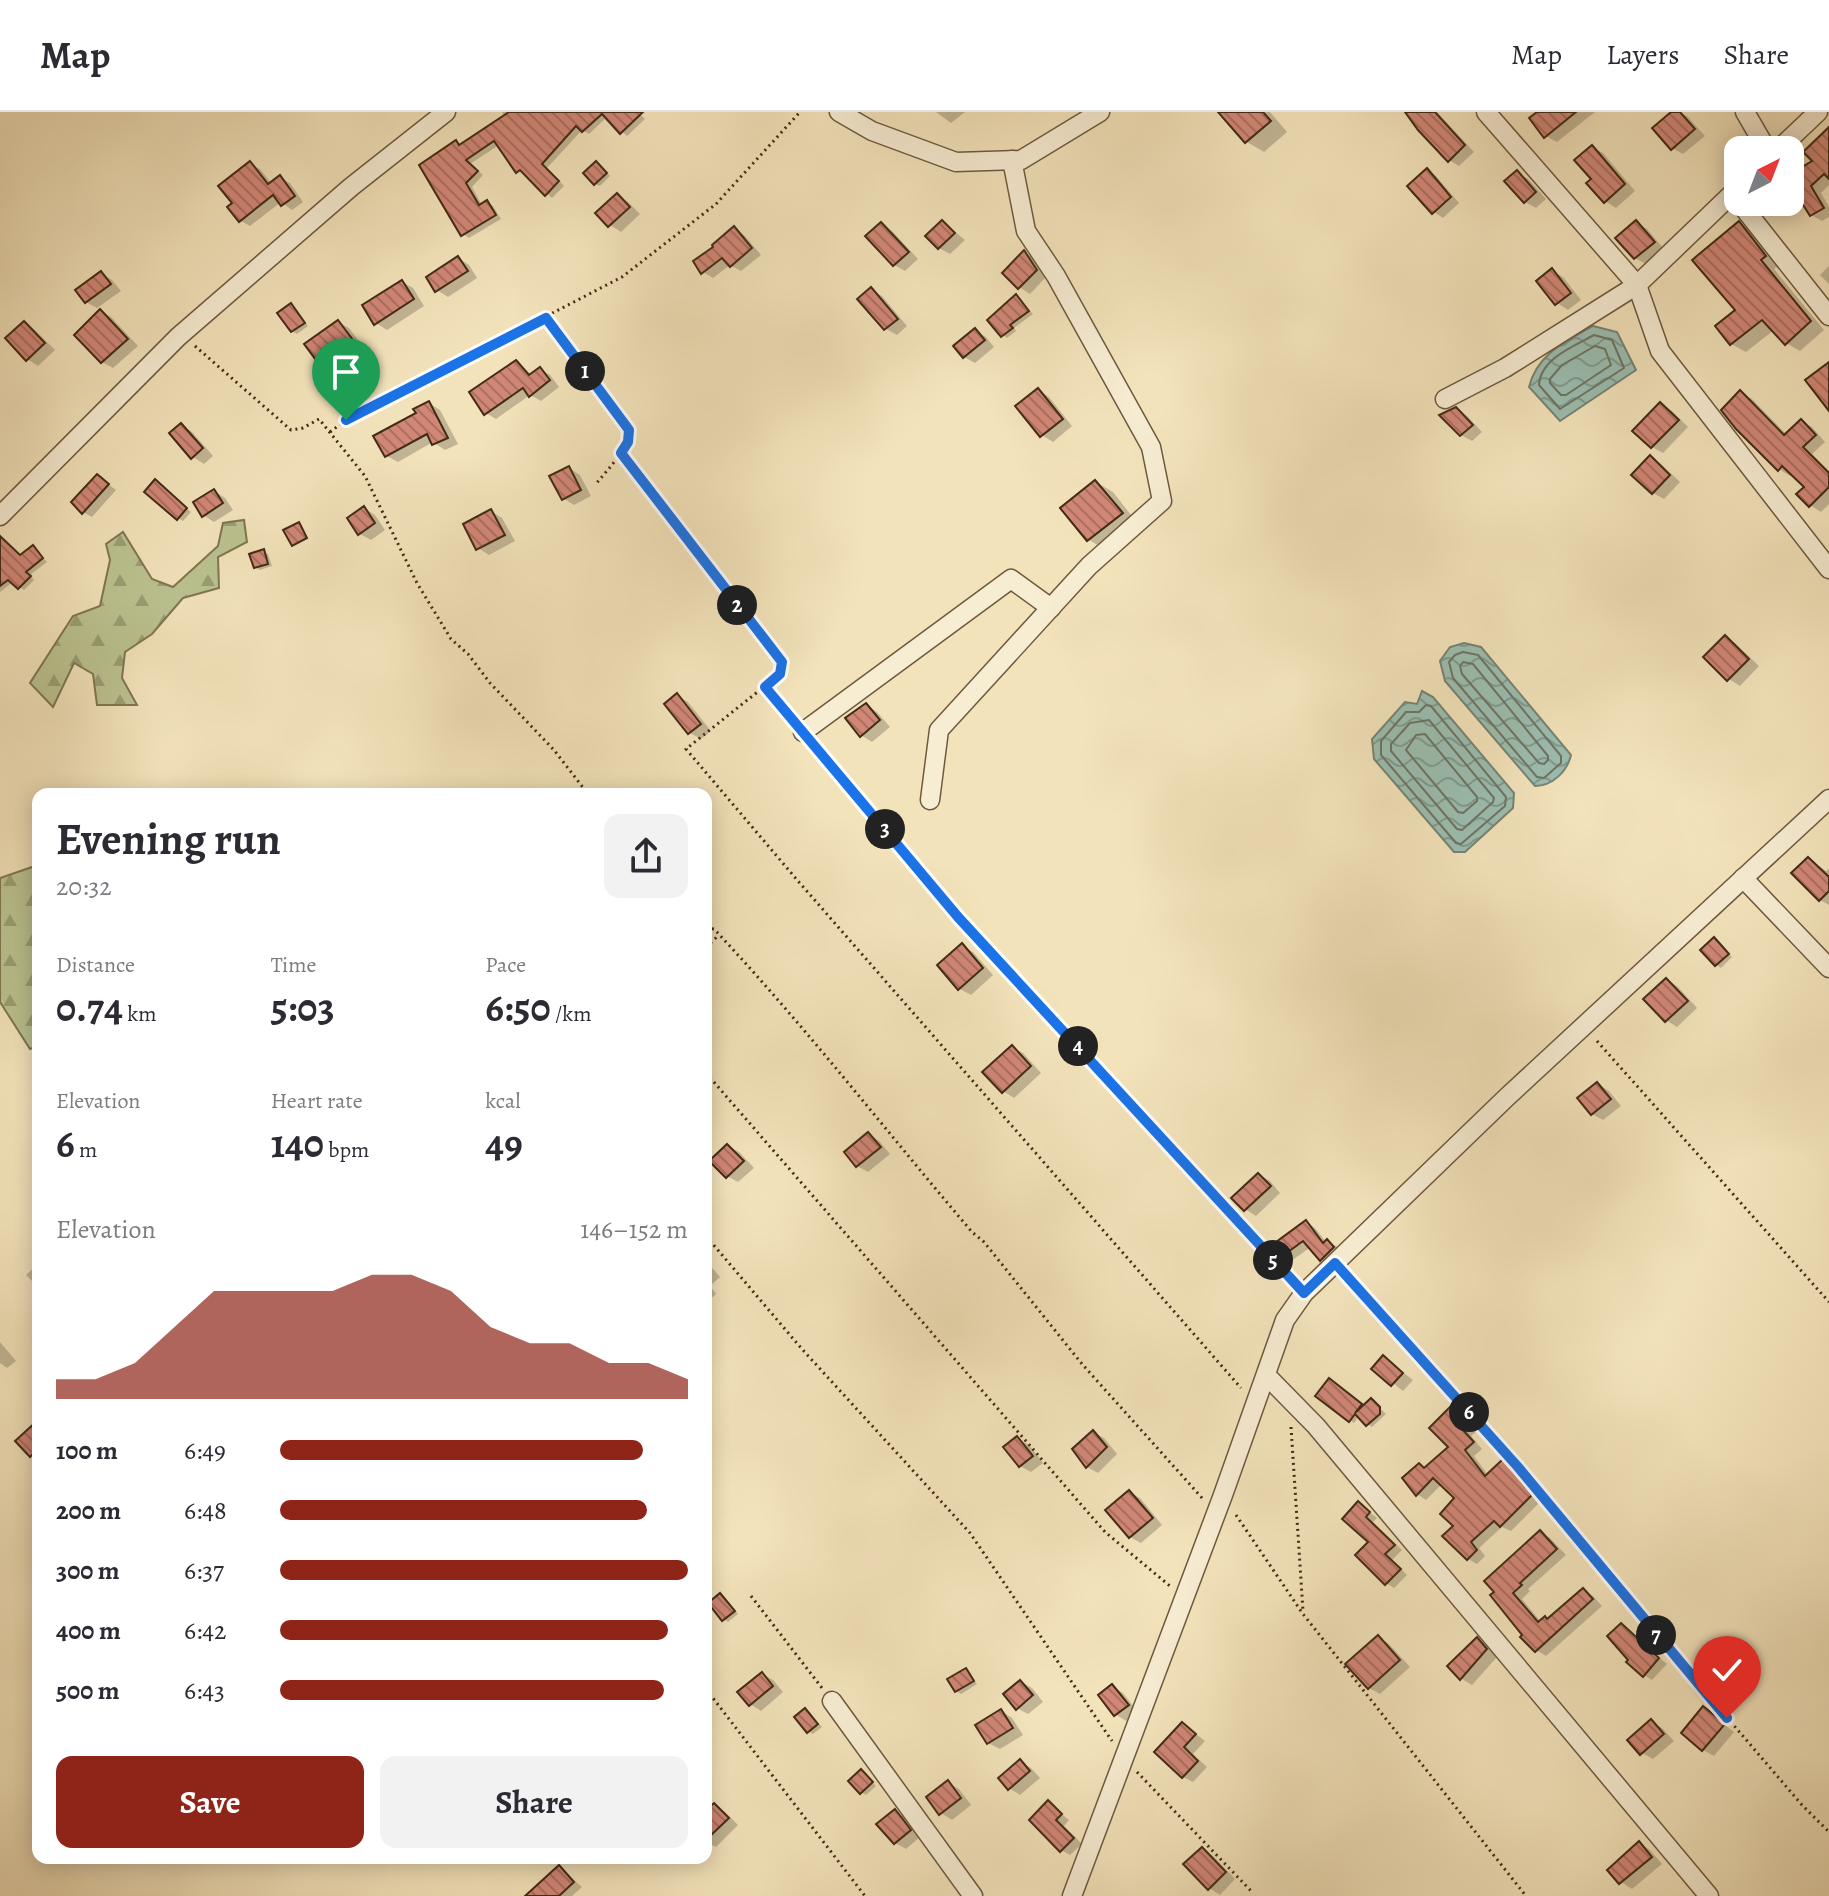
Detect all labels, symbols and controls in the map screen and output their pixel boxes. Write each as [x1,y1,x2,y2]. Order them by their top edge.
text: Map [40,29,110,81]
text: Map [1511,36,1562,74]
text: Layers [1606,36,1679,74]
text: Share [1723,36,1789,74]
north arrow [1724,136,1804,216]
map controls [1724,136,1804,216]
pin [312,338,380,420]
icon: arrive [324,350,368,394]
pin: 1 [565,351,605,391]
text: 1 [581,356,589,386]
pin: 2 [717,585,757,625]
text: 2 [732,590,742,620]
text: Evening run [56,809,281,869]
pin: 3 [865,809,905,849]
button: share [604,814,688,898]
text: 3 [880,814,890,844]
text: 20:32 [56,869,112,904]
text: Distance [56,950,135,980]
text: Time [271,950,316,980]
text: Pace [485,950,526,980]
text: 0.74 [56,980,123,1035]
text: 5:03 [271,980,335,1035]
text: 6:50 [485,980,551,1035]
text: km [123,999,157,1029]
text: /km [551,999,592,1029]
pin: 4 [1058,1026,1098,1066]
text: 4 [1073,1031,1083,1061]
text: Elevation [56,1086,140,1116]
text: Heart rate [271,1086,363,1116]
text: kcal [485,1086,521,1116]
text: 6 [56,1116,75,1171]
text: 140 [271,1116,324,1171]
text: 49 [485,1116,523,1171]
text: m [75,1135,97,1165]
text: bpm [324,1135,369,1165]
text: Elevation [56,1212,156,1247]
text: 146–152 m [580,1212,688,1247]
pin: 5 [1253,1240,1293,1280]
text: 5 [1268,1245,1278,1275]
pin: 6 [1449,1392,1489,1432]
text: 6 [1464,1397,1474,1427]
text: 100 m [56,1433,118,1468]
text: 6:49 [184,1433,226,1468]
text: 200 m [56,1493,121,1528]
text: 6:48 [184,1493,227,1528]
text: 300 m [56,1553,120,1588]
text: 6:37 [184,1553,224,1588]
text: 400 m [56,1613,121,1648]
text: 6:42 [184,1613,226,1648]
pin: 7 [1636,1615,1676,1655]
text: 7 [1651,1620,1661,1650]
pin [1693,1636,1761,1718]
icon: check [1705,1648,1749,1692]
text: 500 m [56,1673,120,1708]
text: 6:43 [184,1673,225,1708]
button: Save [56,1756,364,1848]
button: Share [380,1756,688,1848]

